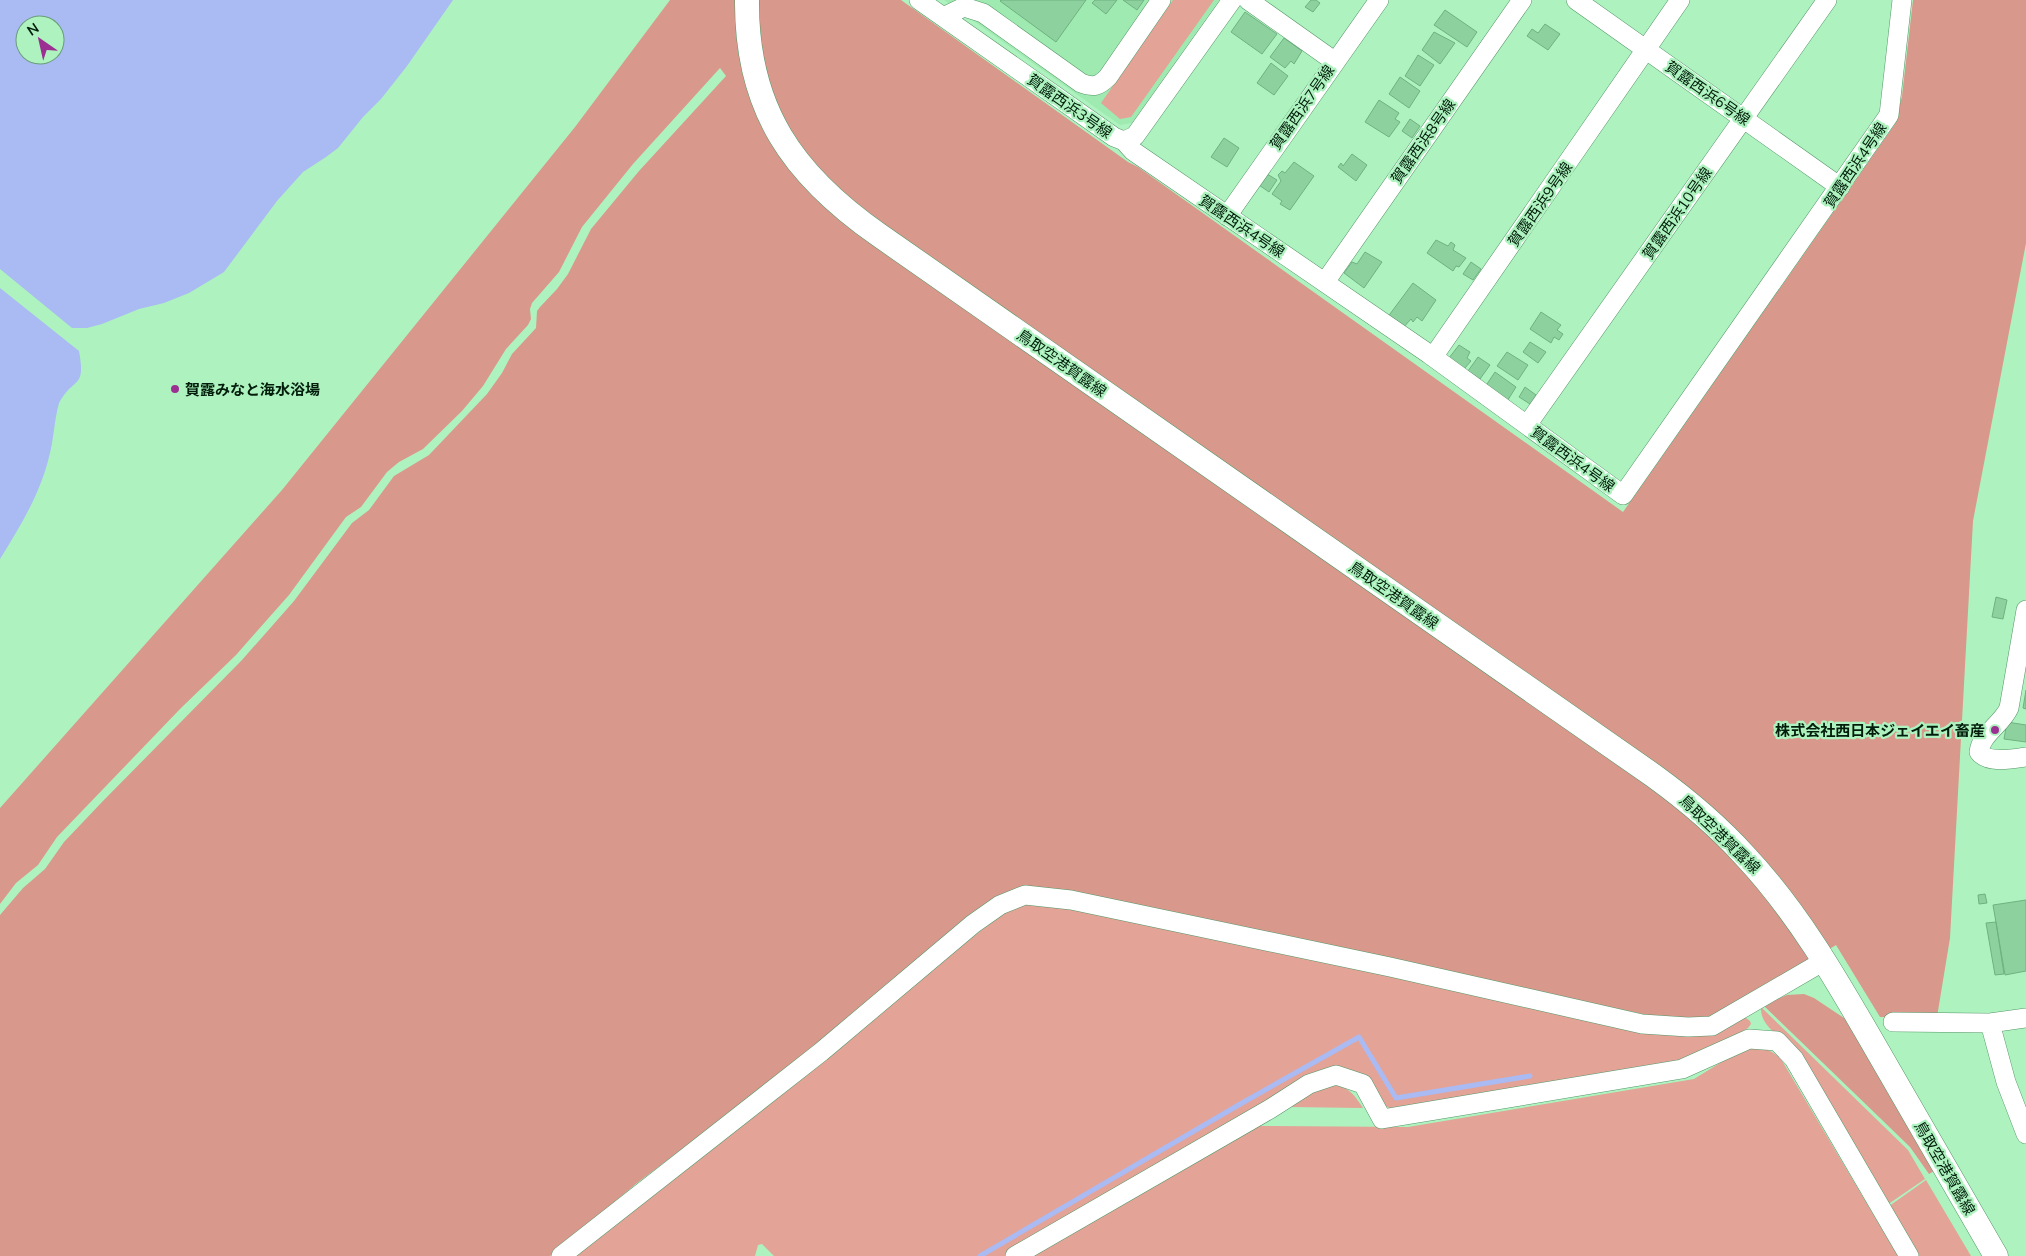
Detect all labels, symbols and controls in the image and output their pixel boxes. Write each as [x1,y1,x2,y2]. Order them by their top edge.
north arrow [15,15,65,65]
text: N [23,19,42,40]
street label: 賀露西浜6号線 [1662,57,1754,129]
street label: 賀露西浜7号線 [1266,61,1338,153]
street label: 賀露西浜3号線 [1024,70,1116,142]
street label: 賀露西浜8号線 [1387,95,1459,187]
street label: 賀露西浜4号線 [1819,119,1891,211]
street label: 賀露西浜9号線 [1504,158,1576,250]
street label: 賀露西浜10号線 [1638,163,1716,263]
street label: 賀露西浜4号線 [1196,190,1288,262]
street label: 鳥取空港賀露線 [1014,325,1110,401]
place label: 賀露みなと海水浴場 [185,380,320,399]
marker: 賀露みなと海水浴場 [169,383,181,395]
street label: 賀露西浜4号線 [1527,422,1619,496]
street label: 鳥取空港賀露線 [1346,557,1442,633]
place label: 株式会社西日本ジェイエイ畜産 [1775,721,1985,740]
marker: 株式会社西日本ジェイエイ畜産 [1989,724,2001,736]
street label: 鳥取空港賀露線 [1676,791,1764,877]
street label: 鳥取空港賀露線 [1911,1118,1979,1218]

